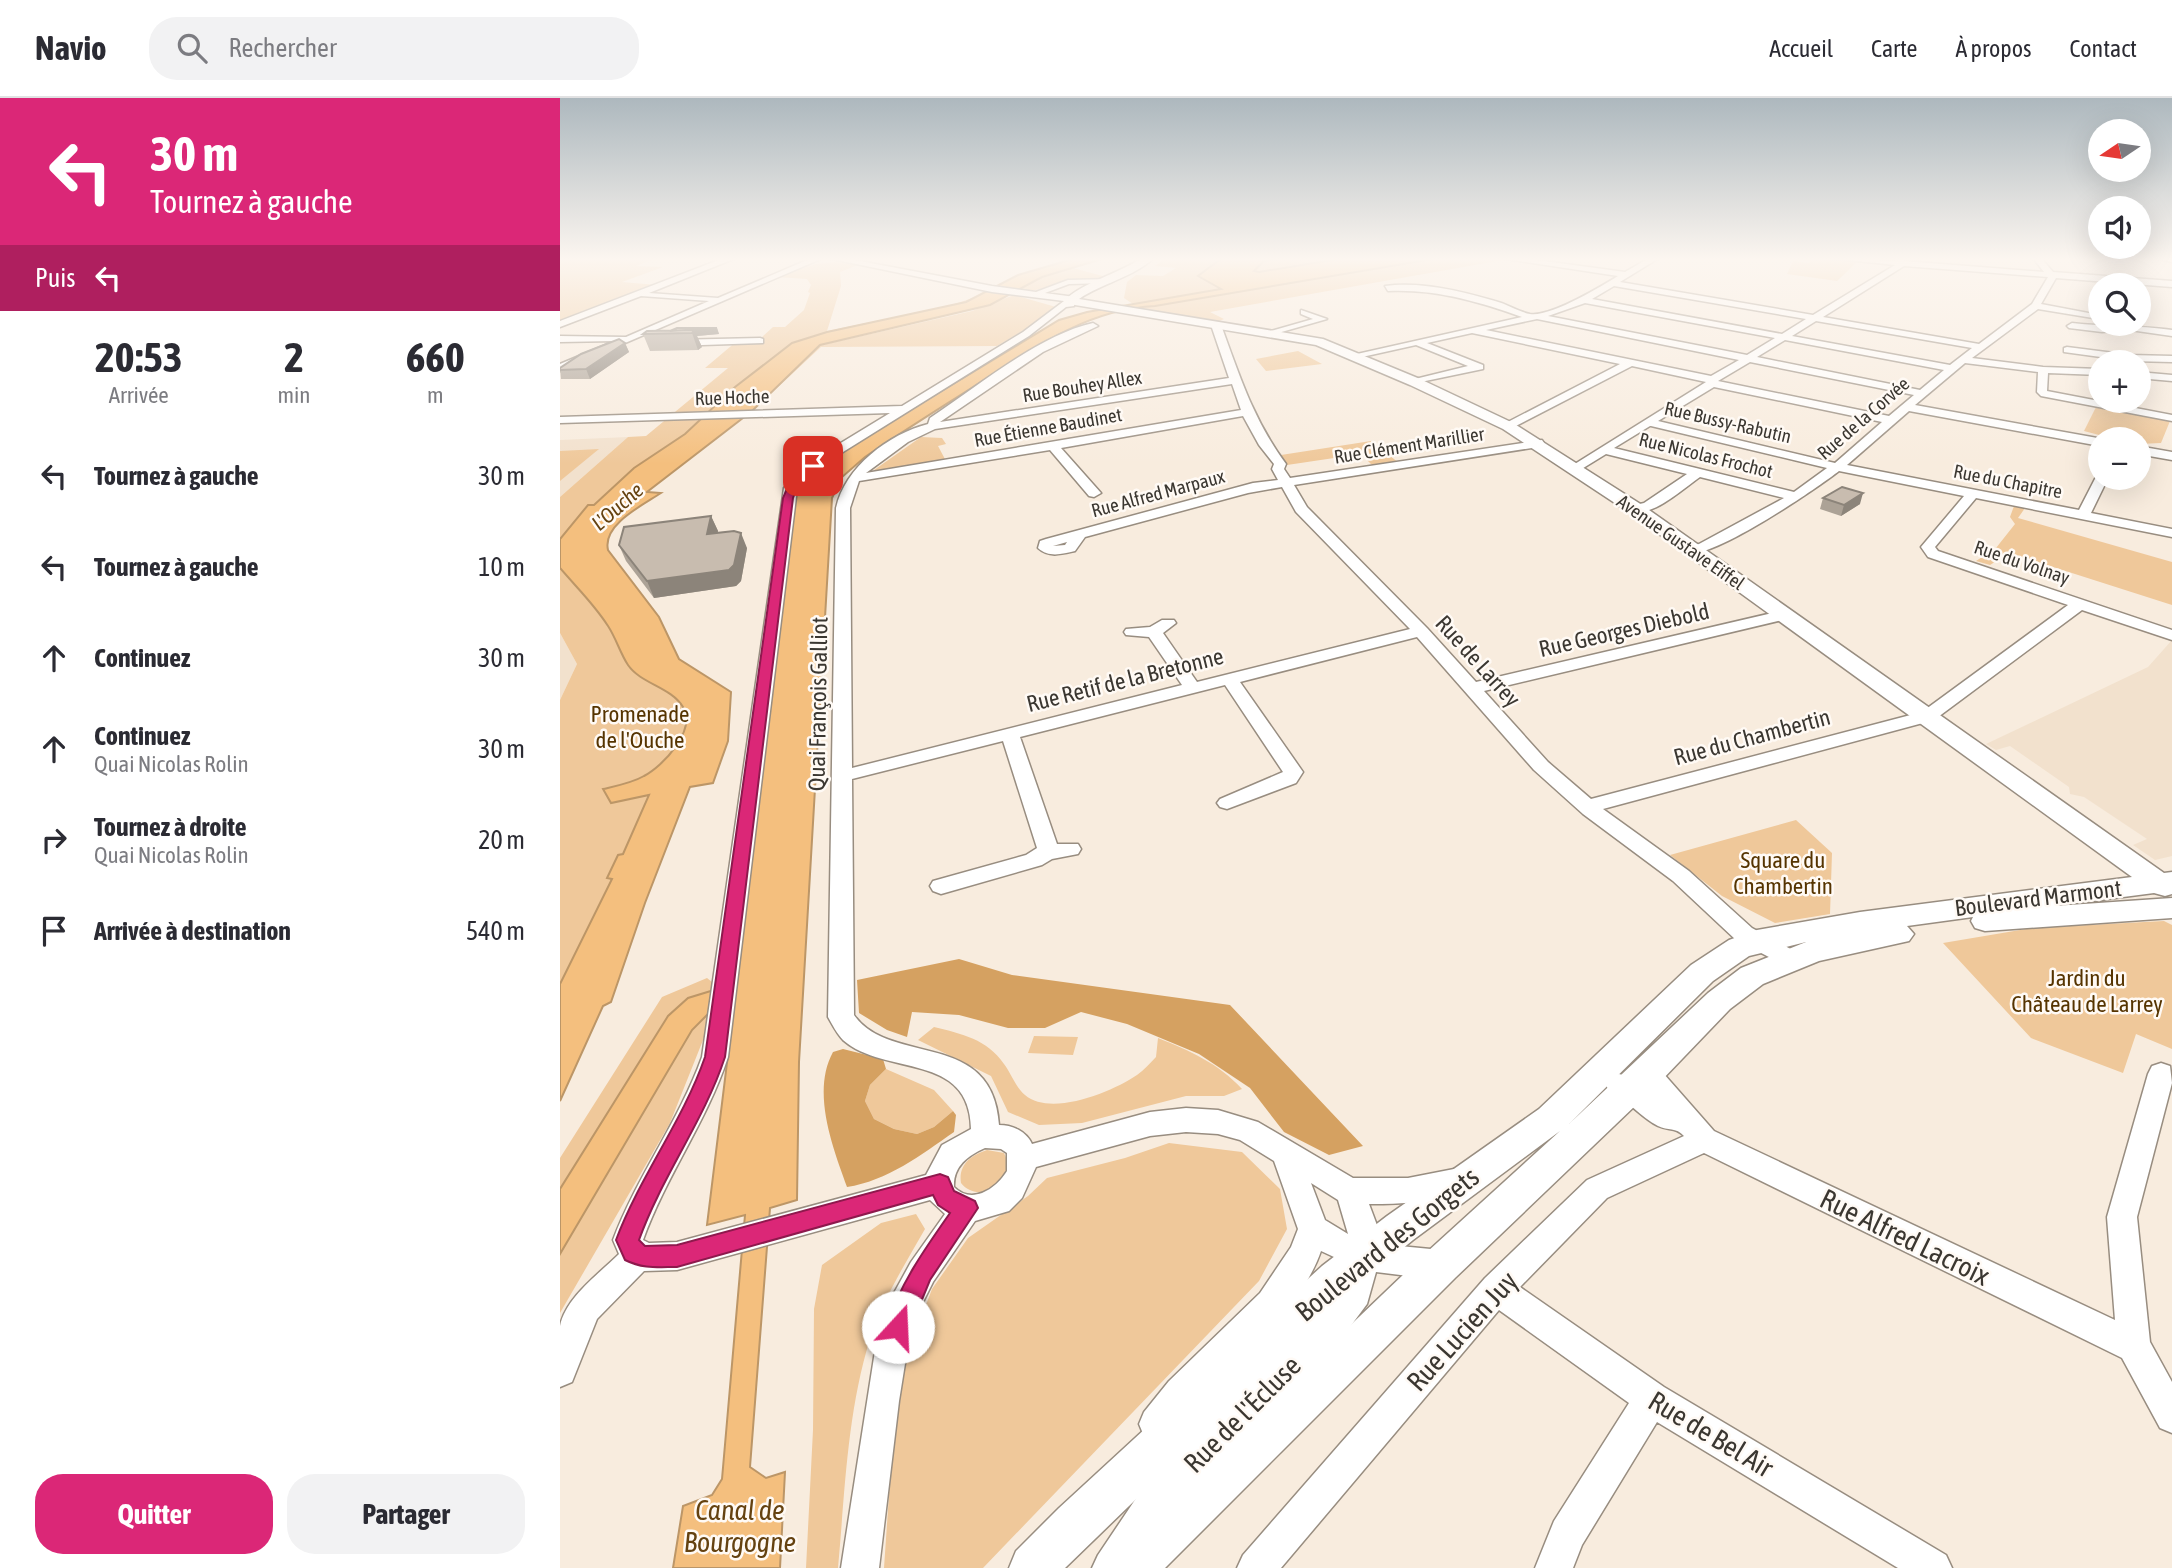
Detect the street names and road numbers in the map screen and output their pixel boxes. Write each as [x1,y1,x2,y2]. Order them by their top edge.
street label: Rue Bouhey Allex [1021,366,1143,406]
street label: Rue de la Corvée [1813,372,1913,464]
street label: Rue Hoche [694,385,770,409]
street label: Rue Bussy-Rabutin [1662,397,1794,447]
street label: Rue Étienne Baudinet [972,403,1124,451]
street label: Rue Clément Marillier [1332,422,1486,468]
street label: Rue Nicolas Frochot [1637,428,1775,482]
street label: Rue du Chapitre [1952,460,2064,502]
street label: Rue Alfred Marpaux [1089,465,1227,521]
street label: Avenue Gustave Eiffel [1613,490,1749,594]
street label: Rue du Volnay [1971,535,2073,589]
street label: Rue Georges Diebold [1536,598,1712,662]
street label: Rue de Larrey [1430,610,1526,712]
street label: Quai François Galliot [803,617,833,791]
street label: Rue Retif de la Bretonne [1024,643,1226,717]
street label: Rue du Chambertin [1671,704,1833,770]
street label: Boulevard Marmont [1953,875,2123,921]
street label: Boulevard des Gorgets [1289,1160,1485,1328]
street label: Rue Alfred Lacroix [1815,1182,1995,1292]
street label: Rue Lucien Juy [1400,1265,1524,1397]
street label: Rue de l'Écluse [1177,1349,1307,1479]
street label: Rue de Bel Air [1643,1384,1780,1484]

